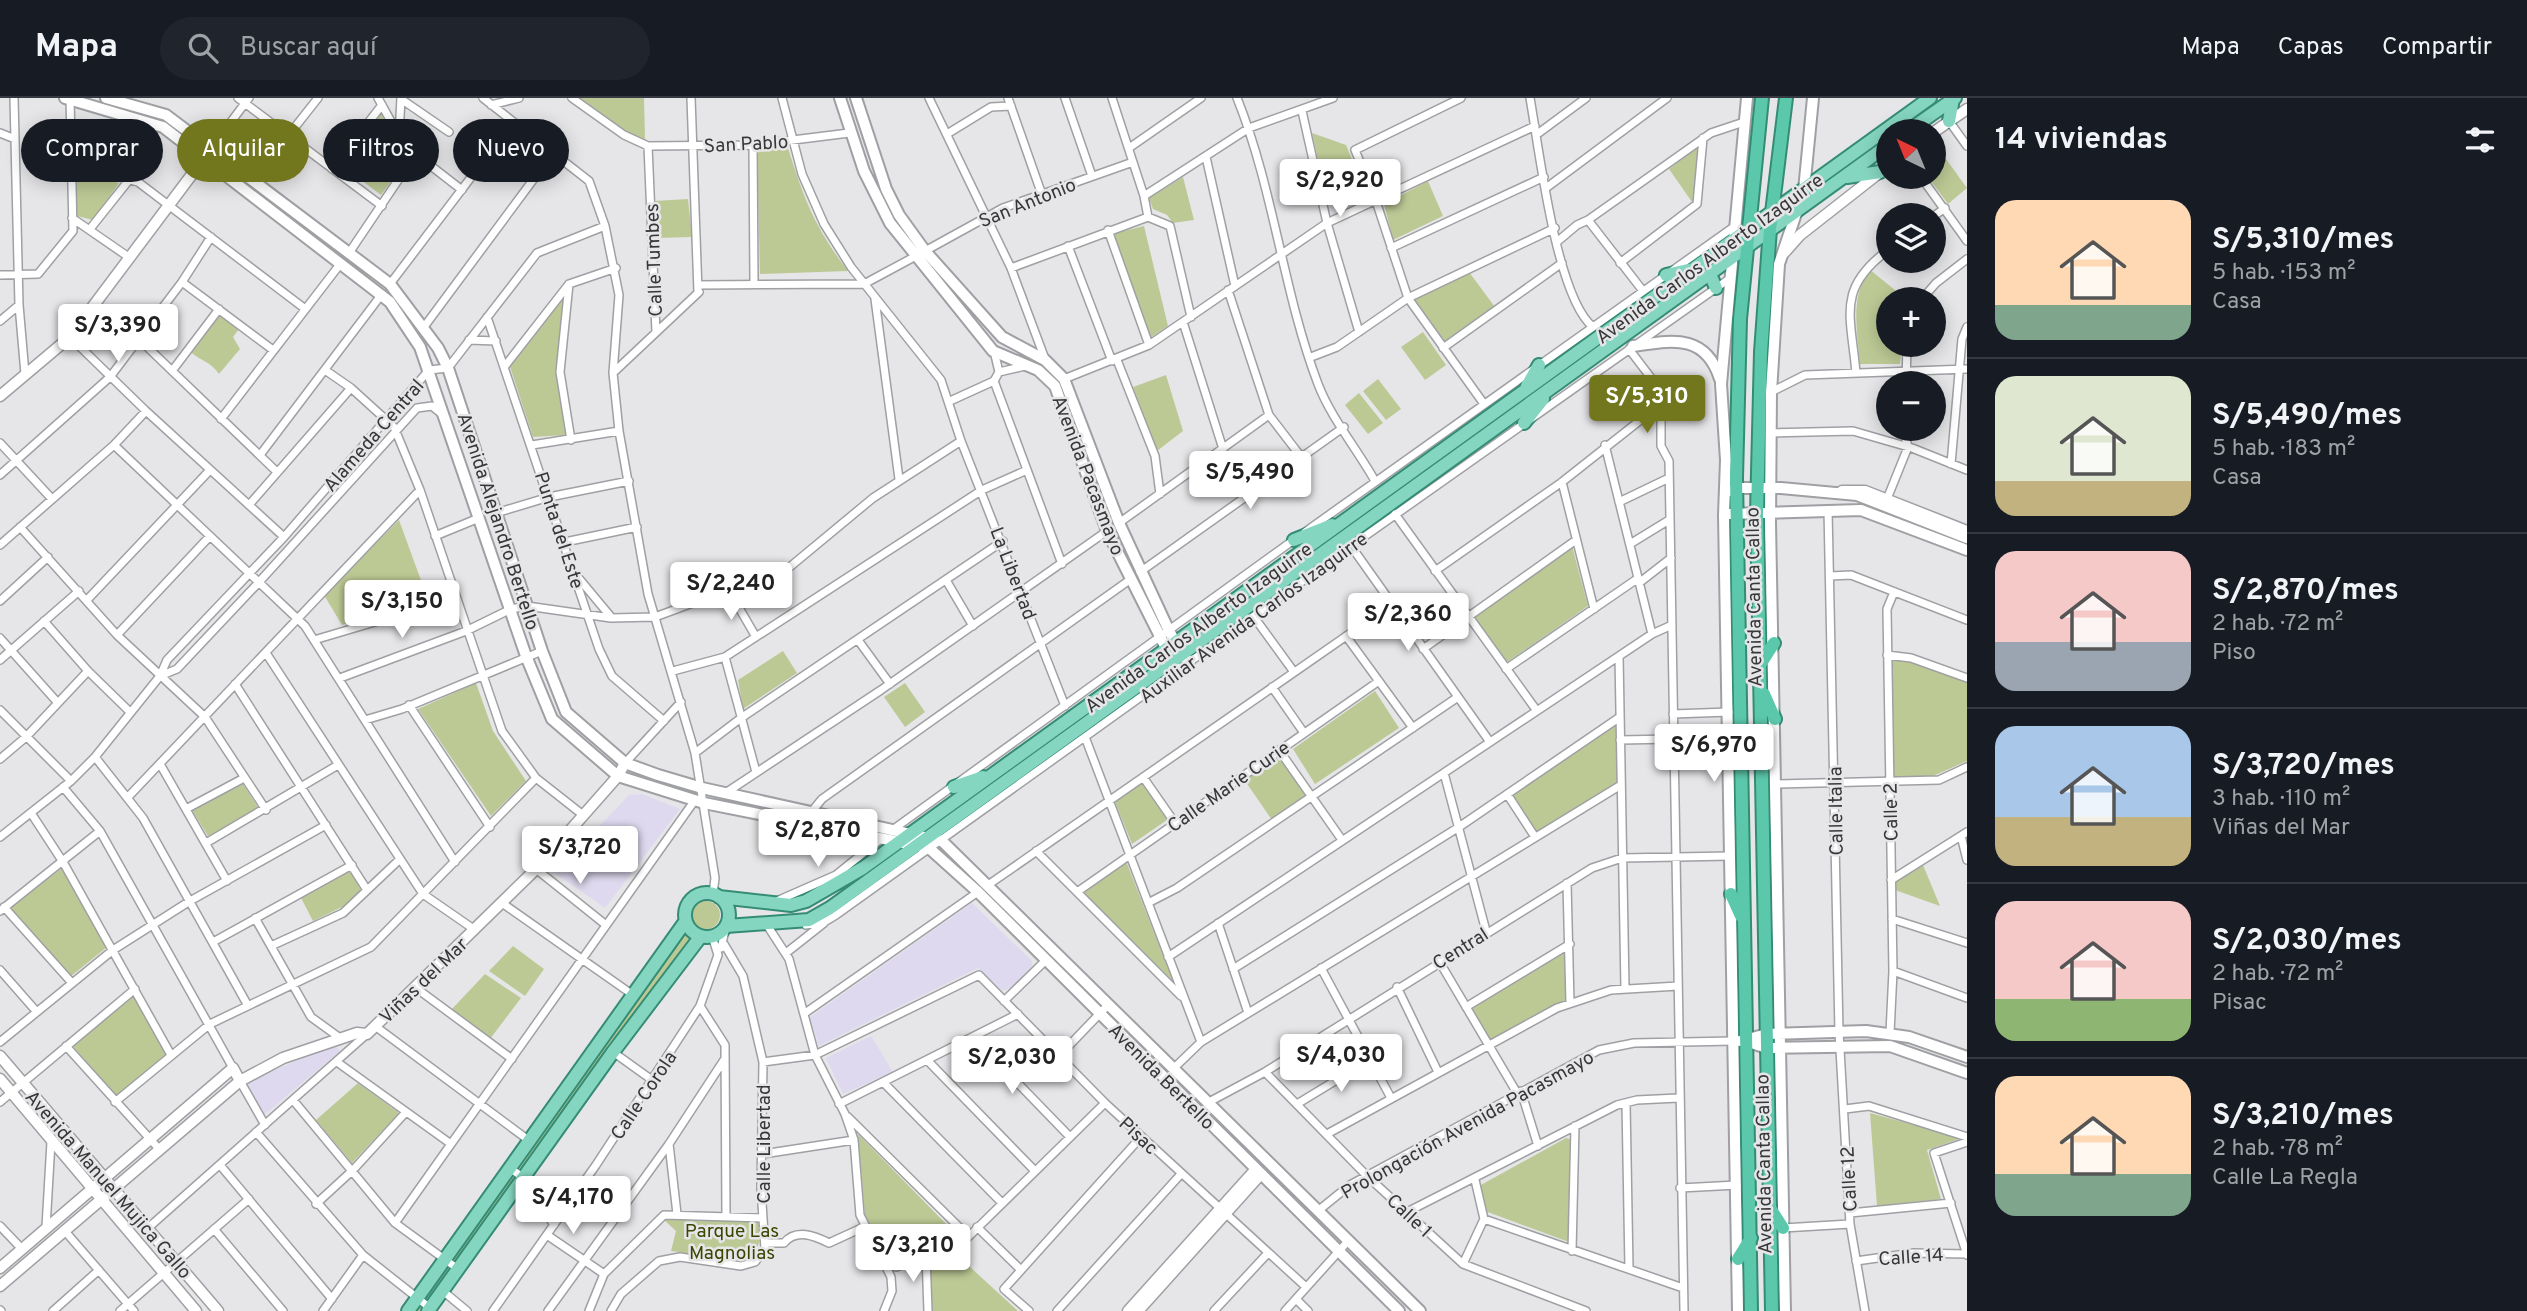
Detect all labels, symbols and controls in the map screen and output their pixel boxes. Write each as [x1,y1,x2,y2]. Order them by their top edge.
search box [160,17,650,80]
text: Mapa [35,27,118,69]
icon: search [184,29,222,67]
text: Buscar aquí [240,32,377,65]
text: Mapa [2182,33,2240,63]
text: Capas [2278,33,2344,63]
text: Compartir [2382,33,2492,63]
chip: Comprar [21,119,163,182]
chip: Alquilar [177,119,309,182]
chip: Filtros [323,119,439,182]
chip: Nuevo [453,119,569,182]
north arrow [1876,119,1946,189]
map controls [1876,119,1946,441]
icon: filters [2461,121,2499,159]
text: 14 viviendas [1995,122,2168,159]
street label: San Pablo [703,131,789,159]
pin: S/2,920 [1275,159,1405,219]
text: S/2,920 [1296,167,1384,196]
street label: Avenida Carlos Alberto Izaguirre [1592,169,1829,350]
street label: San Antonio [976,173,1080,234]
street label: Calle Tumbes [641,203,669,317]
button: layers [1876,203,1946,273]
text: S/5,310/mes [2212,222,2394,259]
icon: home [2051,228,2135,312]
text: 5 hab. · 153 m² [2212,259,2356,288]
button: + [1876,287,1946,357]
text: Casa [2212,288,2262,317]
pin: S/3,390 [53,304,183,364]
text: S/3,390 [74,312,162,341]
button: − [1876,371,1946,441]
street label: Alameda Central [319,375,430,498]
pin: S/5,310 [1582,376,1712,435]
text: S/5,310 [1605,383,1689,412]
street label: Avenida Pacasmayo [1046,392,1129,559]
text: S/5,490/mes [2212,398,2402,435]
icon: home [2051,404,2135,488]
street label: Avenida Alejandro Bertello [451,410,544,633]
text: 5 hab. · 183 m² [2212,435,2355,464]
pin: S/5,490 [1185,452,1315,511]
text: S/5,490 [1205,459,1295,488]
text: Casa [2212,464,2262,493]
street label: Punta del Este [528,469,588,592]
street label: Avenida Canta Callao [1741,507,1769,687]
street label: La Libertad [983,524,1041,624]
street label: Auxiliar Avenida Carlos Izaguirre [1135,528,1373,710]
street label: Avenida Carlos Alberto Izaguirre [1081,538,1318,719]
pin: S/2,240 [666,562,796,622]
text: S/2,240 [686,570,776,599]
text: S/2,870/mes [2212,573,2399,610]
icon: home [2051,579,2135,663]
pin: S/3,150 [337,580,467,640]
text: S/3,150 [360,588,444,617]
pin: S/2,360 [1343,594,1473,653]
text: S/2,360 [1364,601,1452,630]
text: 2 hab. · 72 m² [2212,610,2343,639]
text: Piso [2212,639,2256,668]
pin: S/6,970 [1649,724,1779,784]
text: S/6,970 [1671,732,1757,761]
street label: Calle Marie Curie [1163,736,1295,839]
text: S/3,720/mes [2212,748,2395,785]
icon: home [2051,754,2135,838]
street label: Calle Italia [1824,766,1850,856]
street label: Calle 2 [1879,782,1905,841]
text: 3 hab. · 110 m² [2212,785,2350,814]
pin: S/2,870 [753,810,883,869]
text: Viñas del Mar [2212,814,2350,843]
text: S/2,870 [775,817,862,846]
pin: S/3,720 [515,826,645,886]
text: S/3,720 [538,834,622,863]
street label: Central [1429,923,1494,976]
text: S/2,030/mes [2212,923,2402,960]
icon: home [2051,929,2135,1013]
street label: Viñas del Mar [375,933,474,1030]
text: 2 hab. · 72 m² [2212,960,2343,989]
text: Pisac [2212,989,2267,1018]
street label: Avenida Bertello [1102,1019,1219,1136]
pin: S/4,030 [1276,1034,1406,1094]
pin: S/2,030 [947,1037,1077,1096]
text: S/4,030 [1296,1042,1386,1071]
text: S/2,030 [967,1044,1057,1073]
street label: Prolongación Avenida Pacasmayo [1337,1046,1599,1206]
street label: Calle Corola [606,1047,683,1145]
street label: Avenida Canta Callao [1751,1074,1779,1254]
street label: Calle Libertad [753,1084,777,1204]
street label: Avenida Manuel Mujica Gallo [19,1086,196,1285]
text: S/3,210/mes [2212,1098,2394,1135]
icon: home [2051,1104,2135,1188]
street label: Pisac [1113,1112,1162,1161]
text: 2 hab. · 78 m² [2212,1135,2343,1164]
street label: Calle 12 [1836,1145,1864,1212]
text: Calle La Regla [2212,1164,2358,1193]
pin: S/4,170 [508,1176,638,1236]
text: S/4,170 [532,1184,614,1213]
street label: Calle 1 [1381,1189,1437,1244]
park label: Parque Las Magnolias [685,1220,779,1266]
pin: S/3,210 [848,1224,978,1284]
text: S/3,210 [871,1232,955,1261]
street label: Calle 14 [1878,1244,1945,1272]

